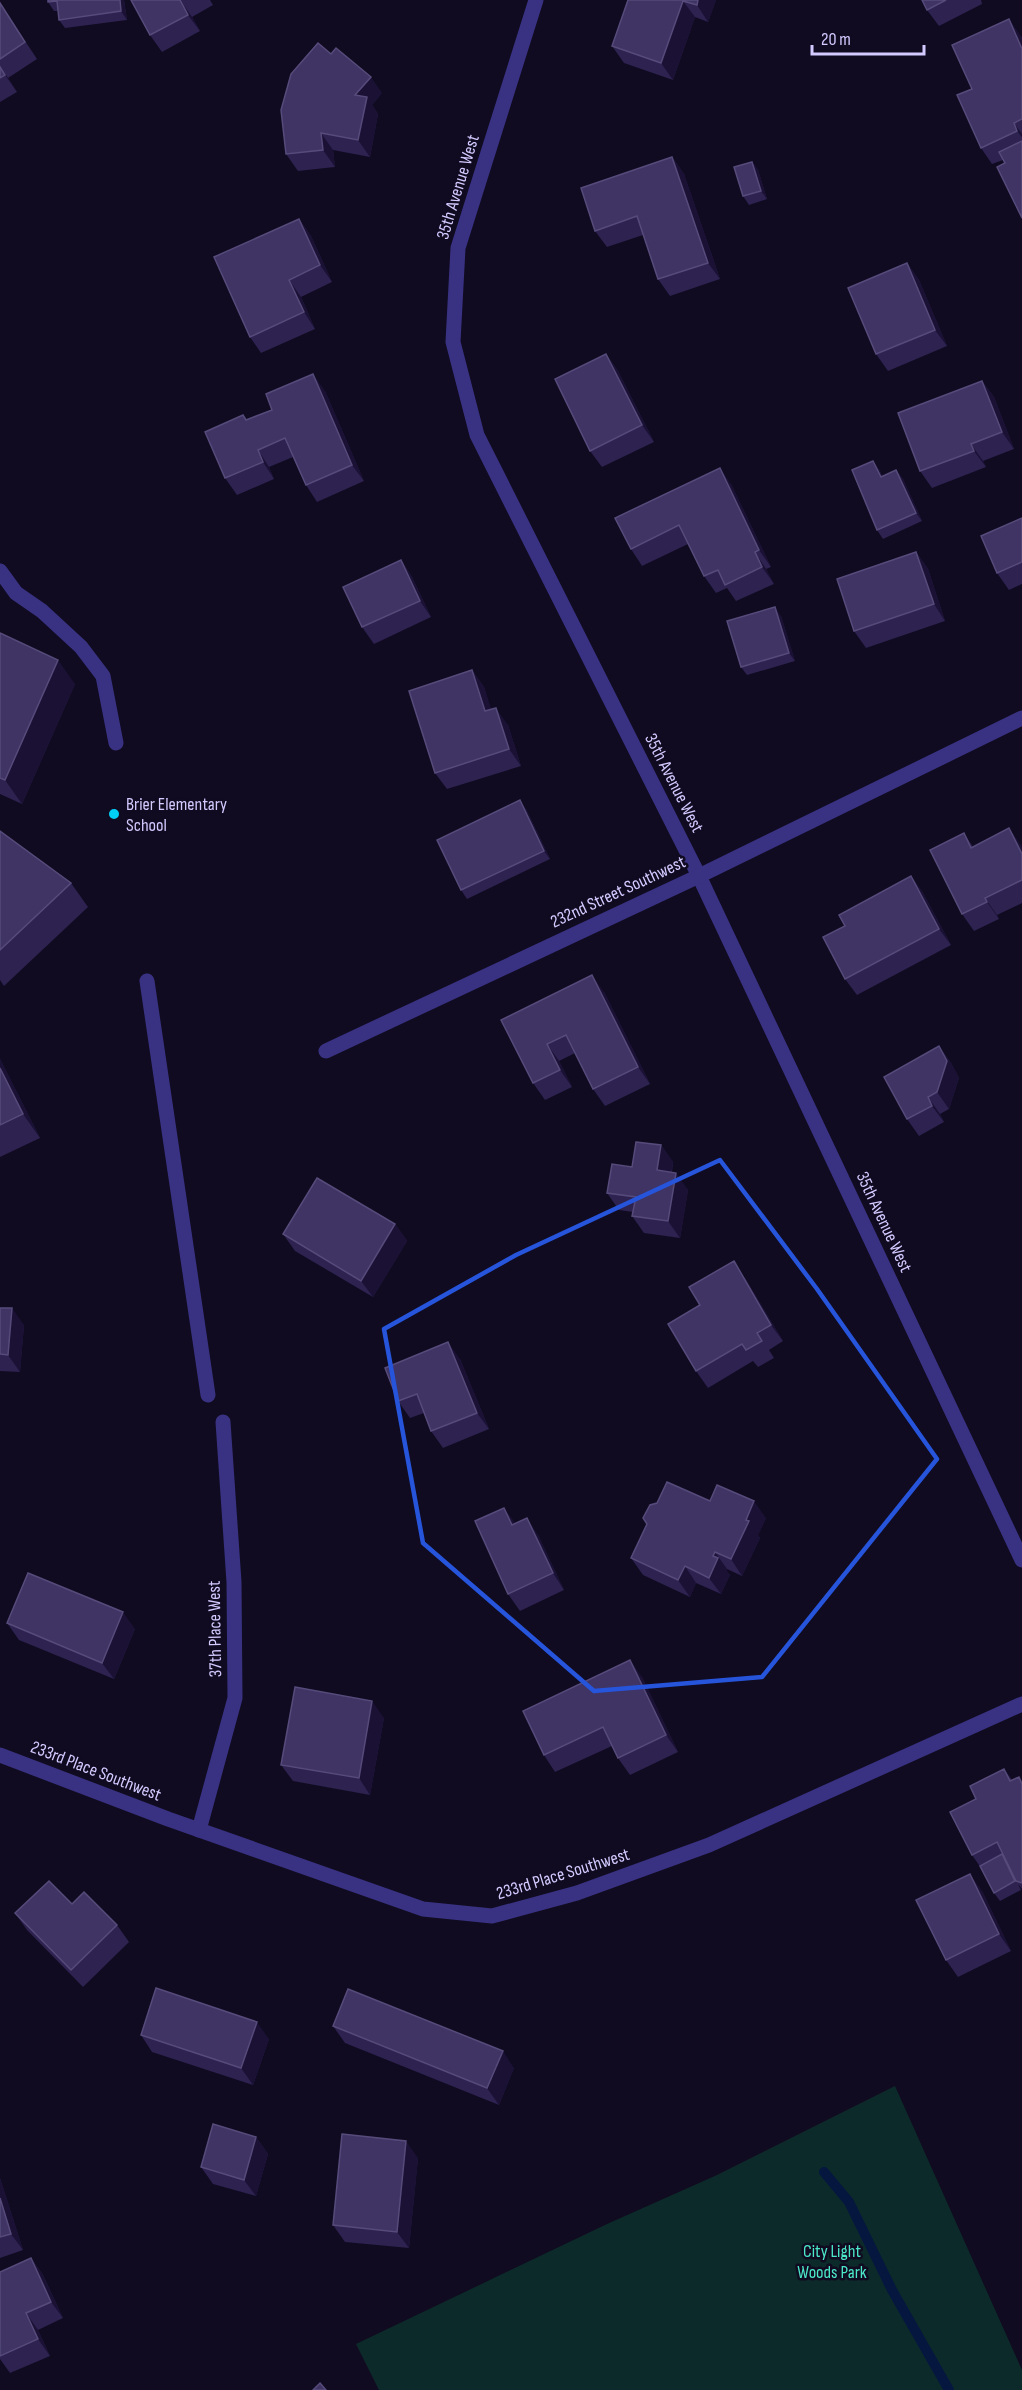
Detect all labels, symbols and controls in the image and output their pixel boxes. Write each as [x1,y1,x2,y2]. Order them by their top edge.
scale bar [812,18,924,56]
text: 20 m [821,29,851,50]
street label: 35th Avenue West [432,132,484,242]
street label: 35th Avenue West [640,730,708,836]
place label: Brier Elementary School [126,794,227,836]
marker: Brier Elementary School [107,807,121,821]
street label: 232nd Street Southwest [547,851,689,932]
street label: 35th Avenue West [852,1168,917,1276]
street label: 37th Place West [204,1580,226,1678]
street label: 233rd Place Southwest [28,1736,165,1806]
street label: 233rd Place Southwest [494,1844,633,1904]
park label: City Light Woods Park [797,2241,867,2283]

